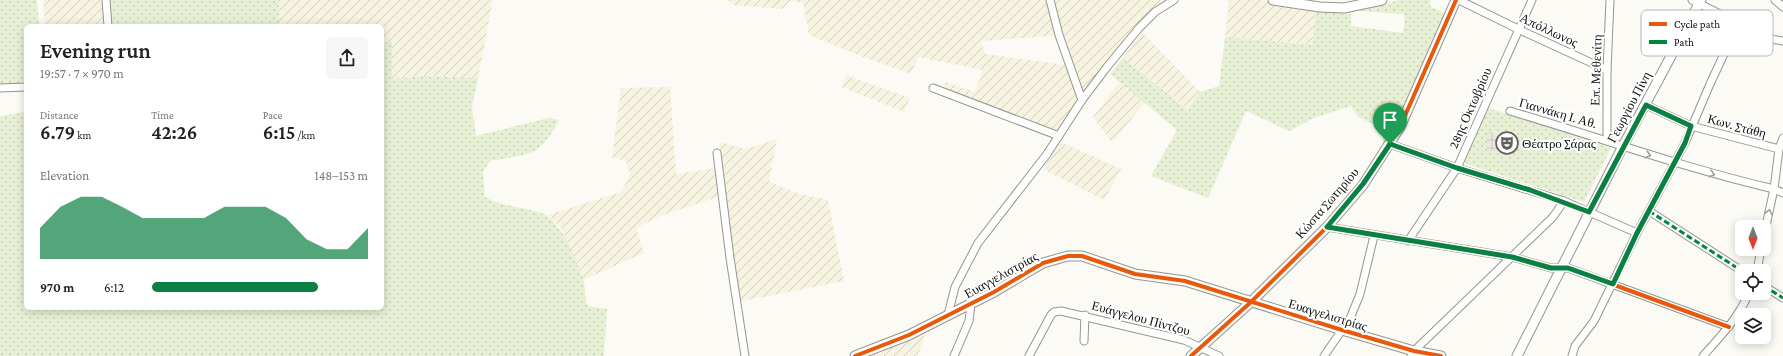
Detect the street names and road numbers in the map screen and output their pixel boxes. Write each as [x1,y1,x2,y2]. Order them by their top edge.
street label: Απόλλωνος [1517,10,1581,50]
street label: Επ. Μεθενίτη [1587,34,1605,106]
street label: 28ης Οκτωβρίου [1445,65,1495,151]
street label: Γεωργίου Πίνη [1604,69,1654,145]
street label: Γιαννάκη Ι. Αθ. [1517,95,1599,131]
street label: Κων. Στάθη [1706,111,1768,141]
street label: Κώστα Σωτηρίου [1292,165,1362,241]
street label: Ευαγγελιστρίας [962,248,1041,301]
street label: Ευαγγελιστρίας [1287,296,1370,334]
street label: Ευάγγελου Πίντζου [1090,298,1192,338]

